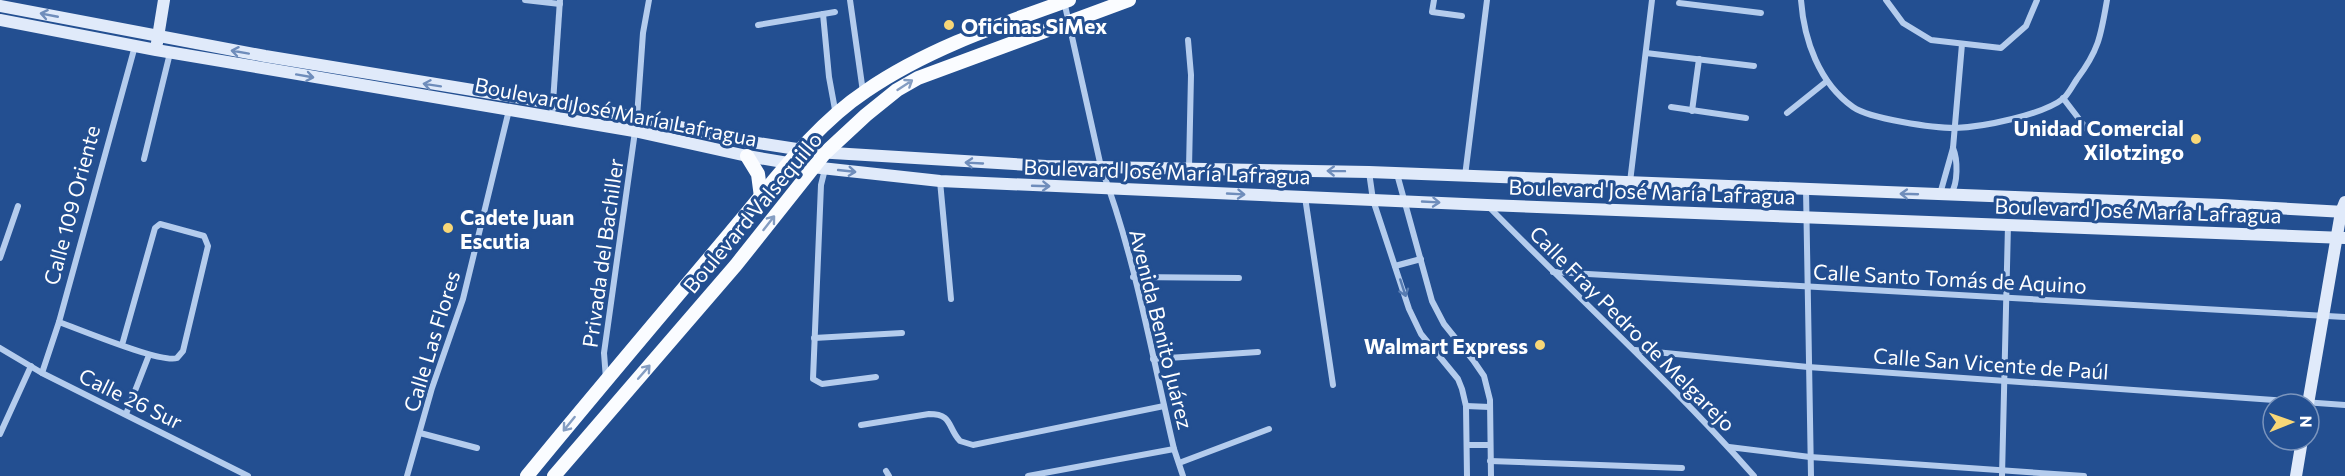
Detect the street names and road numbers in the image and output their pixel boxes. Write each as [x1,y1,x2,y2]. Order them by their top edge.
street label: Boulevard José María Lafragua [473,71,759,151]
street label: Calle 109 Oriente [38,122,104,288]
street label: Boulevard Valsequillo [677,126,827,298]
street label: Boulevard José María Lafragua [1023,153,1311,189]
street label: Privada del Bachiller [576,157,628,349]
street label: Boulevard José María Lafragua [1508,173,1796,209]
street label: Boulevard José María Lafragua [1994,192,2282,228]
street label: Calle Fray Pedro de Melgarejo [1525,220,1741,436]
street label: Avenida Benito Juárez [1125,226,1199,432]
street label: Calle Santo Tomás de Aquino [1813,258,2087,298]
street label: Calle Las Flores [398,267,464,415]
street label: Calle San Vicente de Paúl [1873,342,2109,384]
street label: Calle 26 Sur [75,362,187,434]

